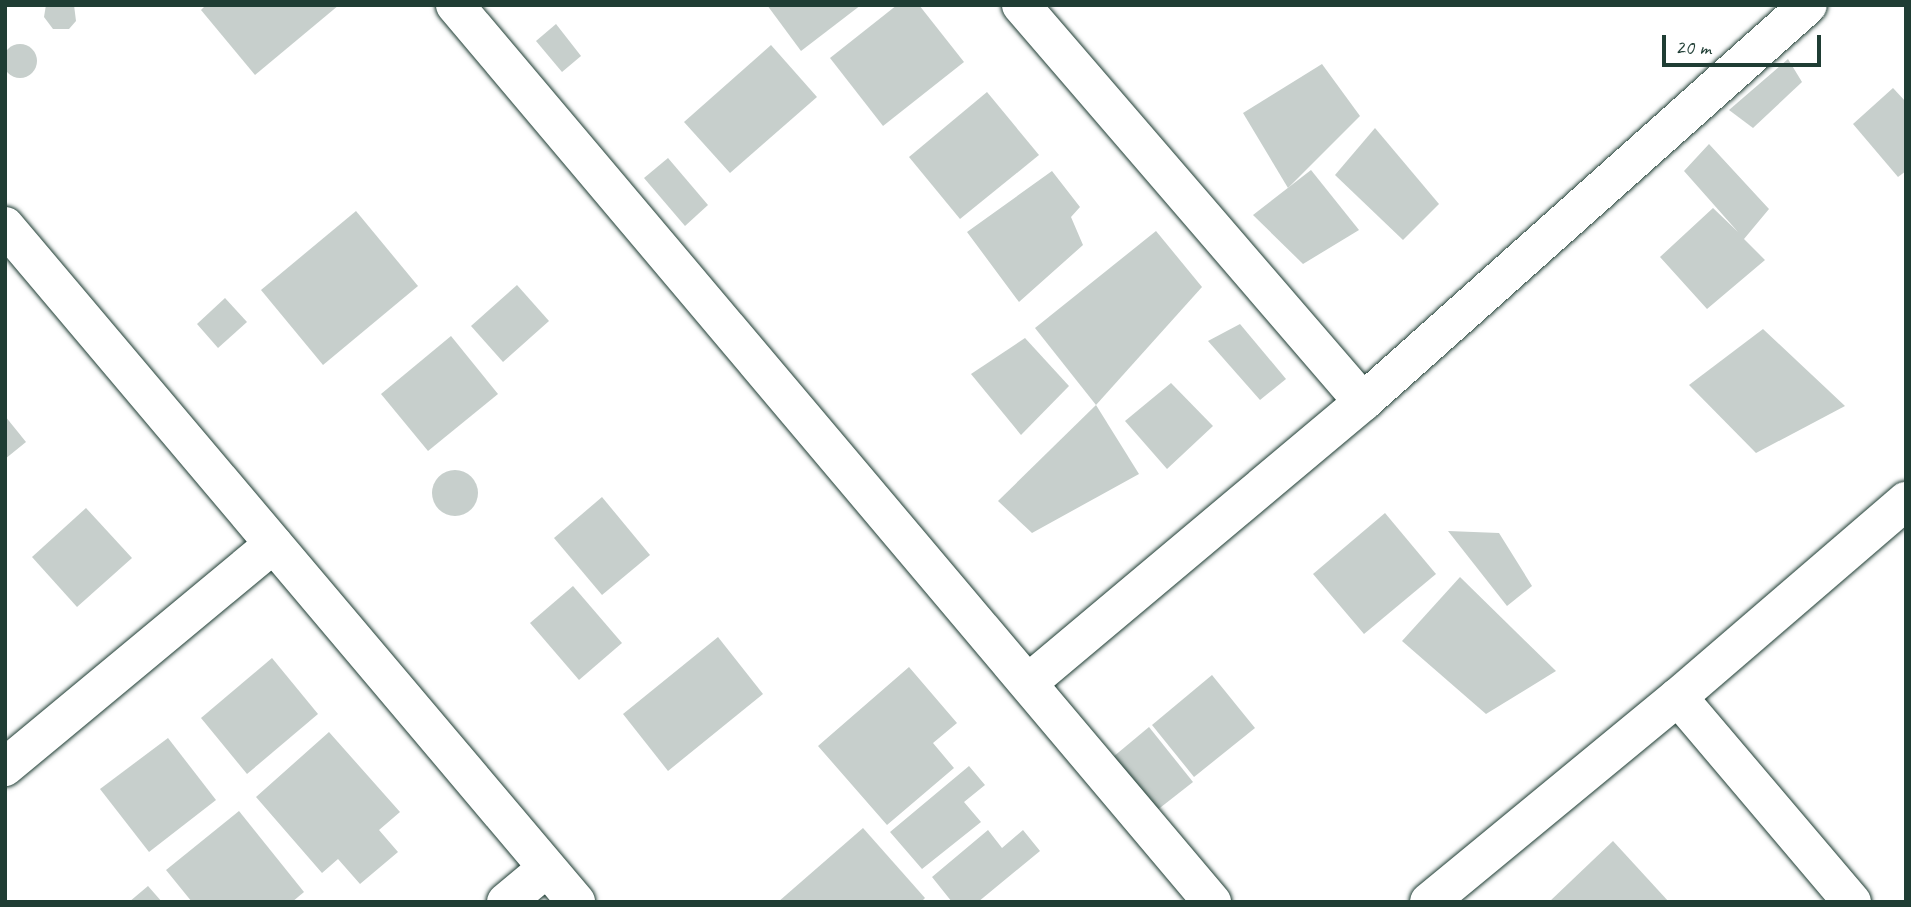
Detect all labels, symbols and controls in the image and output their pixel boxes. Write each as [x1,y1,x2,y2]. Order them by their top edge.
scale bar [1666,21,1825,65]
text: 20 m [1675,34,1711,60]

